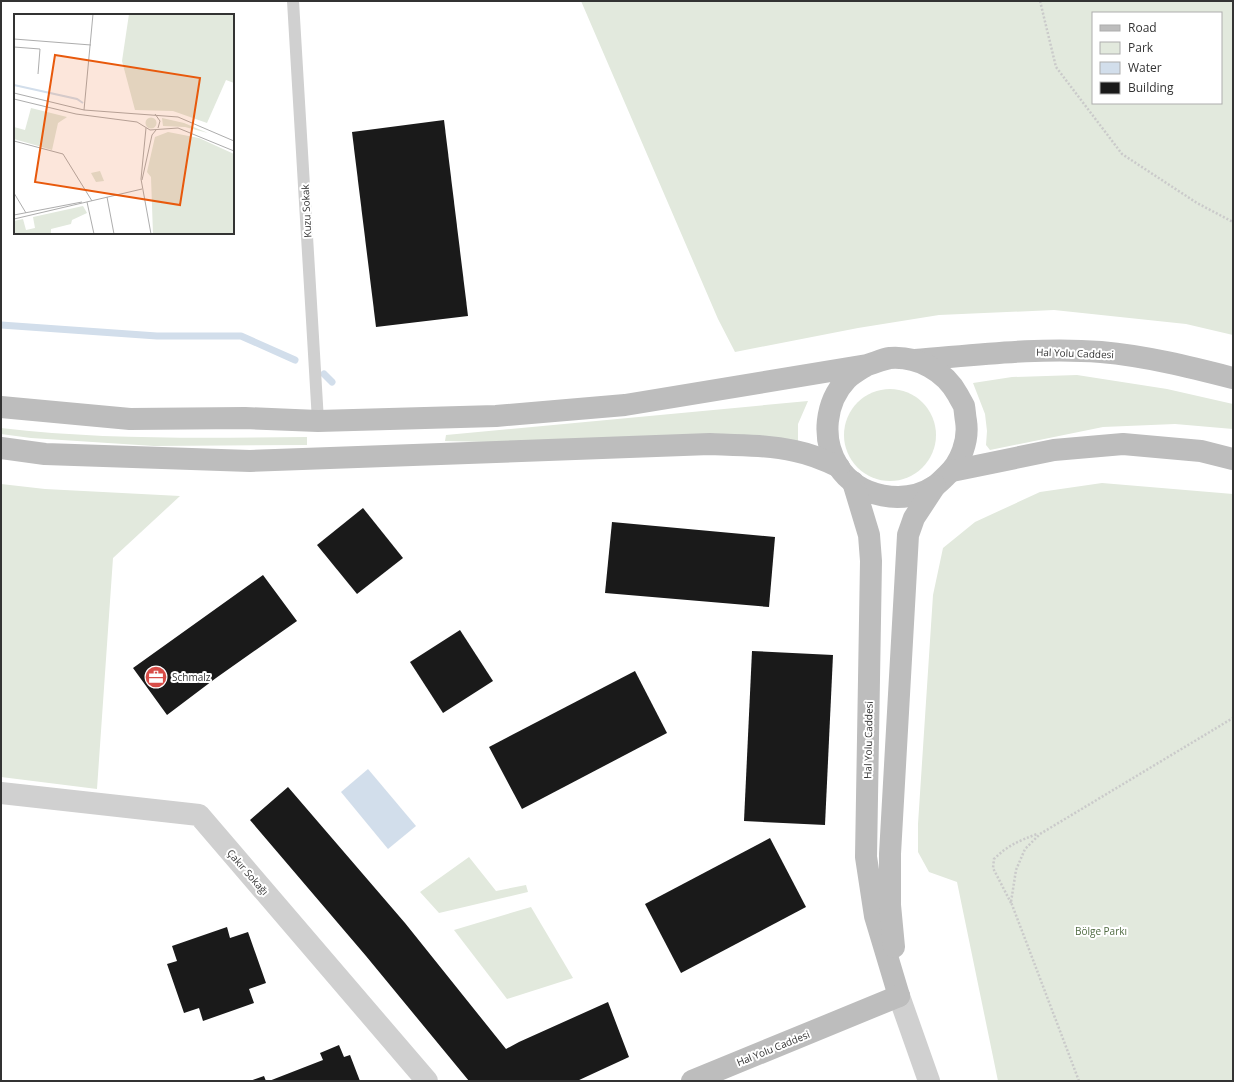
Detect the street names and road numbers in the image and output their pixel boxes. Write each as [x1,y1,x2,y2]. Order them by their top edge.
street label: Kuzu Sokak [298,183,314,238]
street label: Hal Yolu Caddesi [1036,345,1114,361]
street label: Hal Yolu Caddesi [860,701,876,779]
street label: Çakır Sokağı [224,846,272,898]
street label: Hal Yolu Caddesi [734,1027,812,1069]

